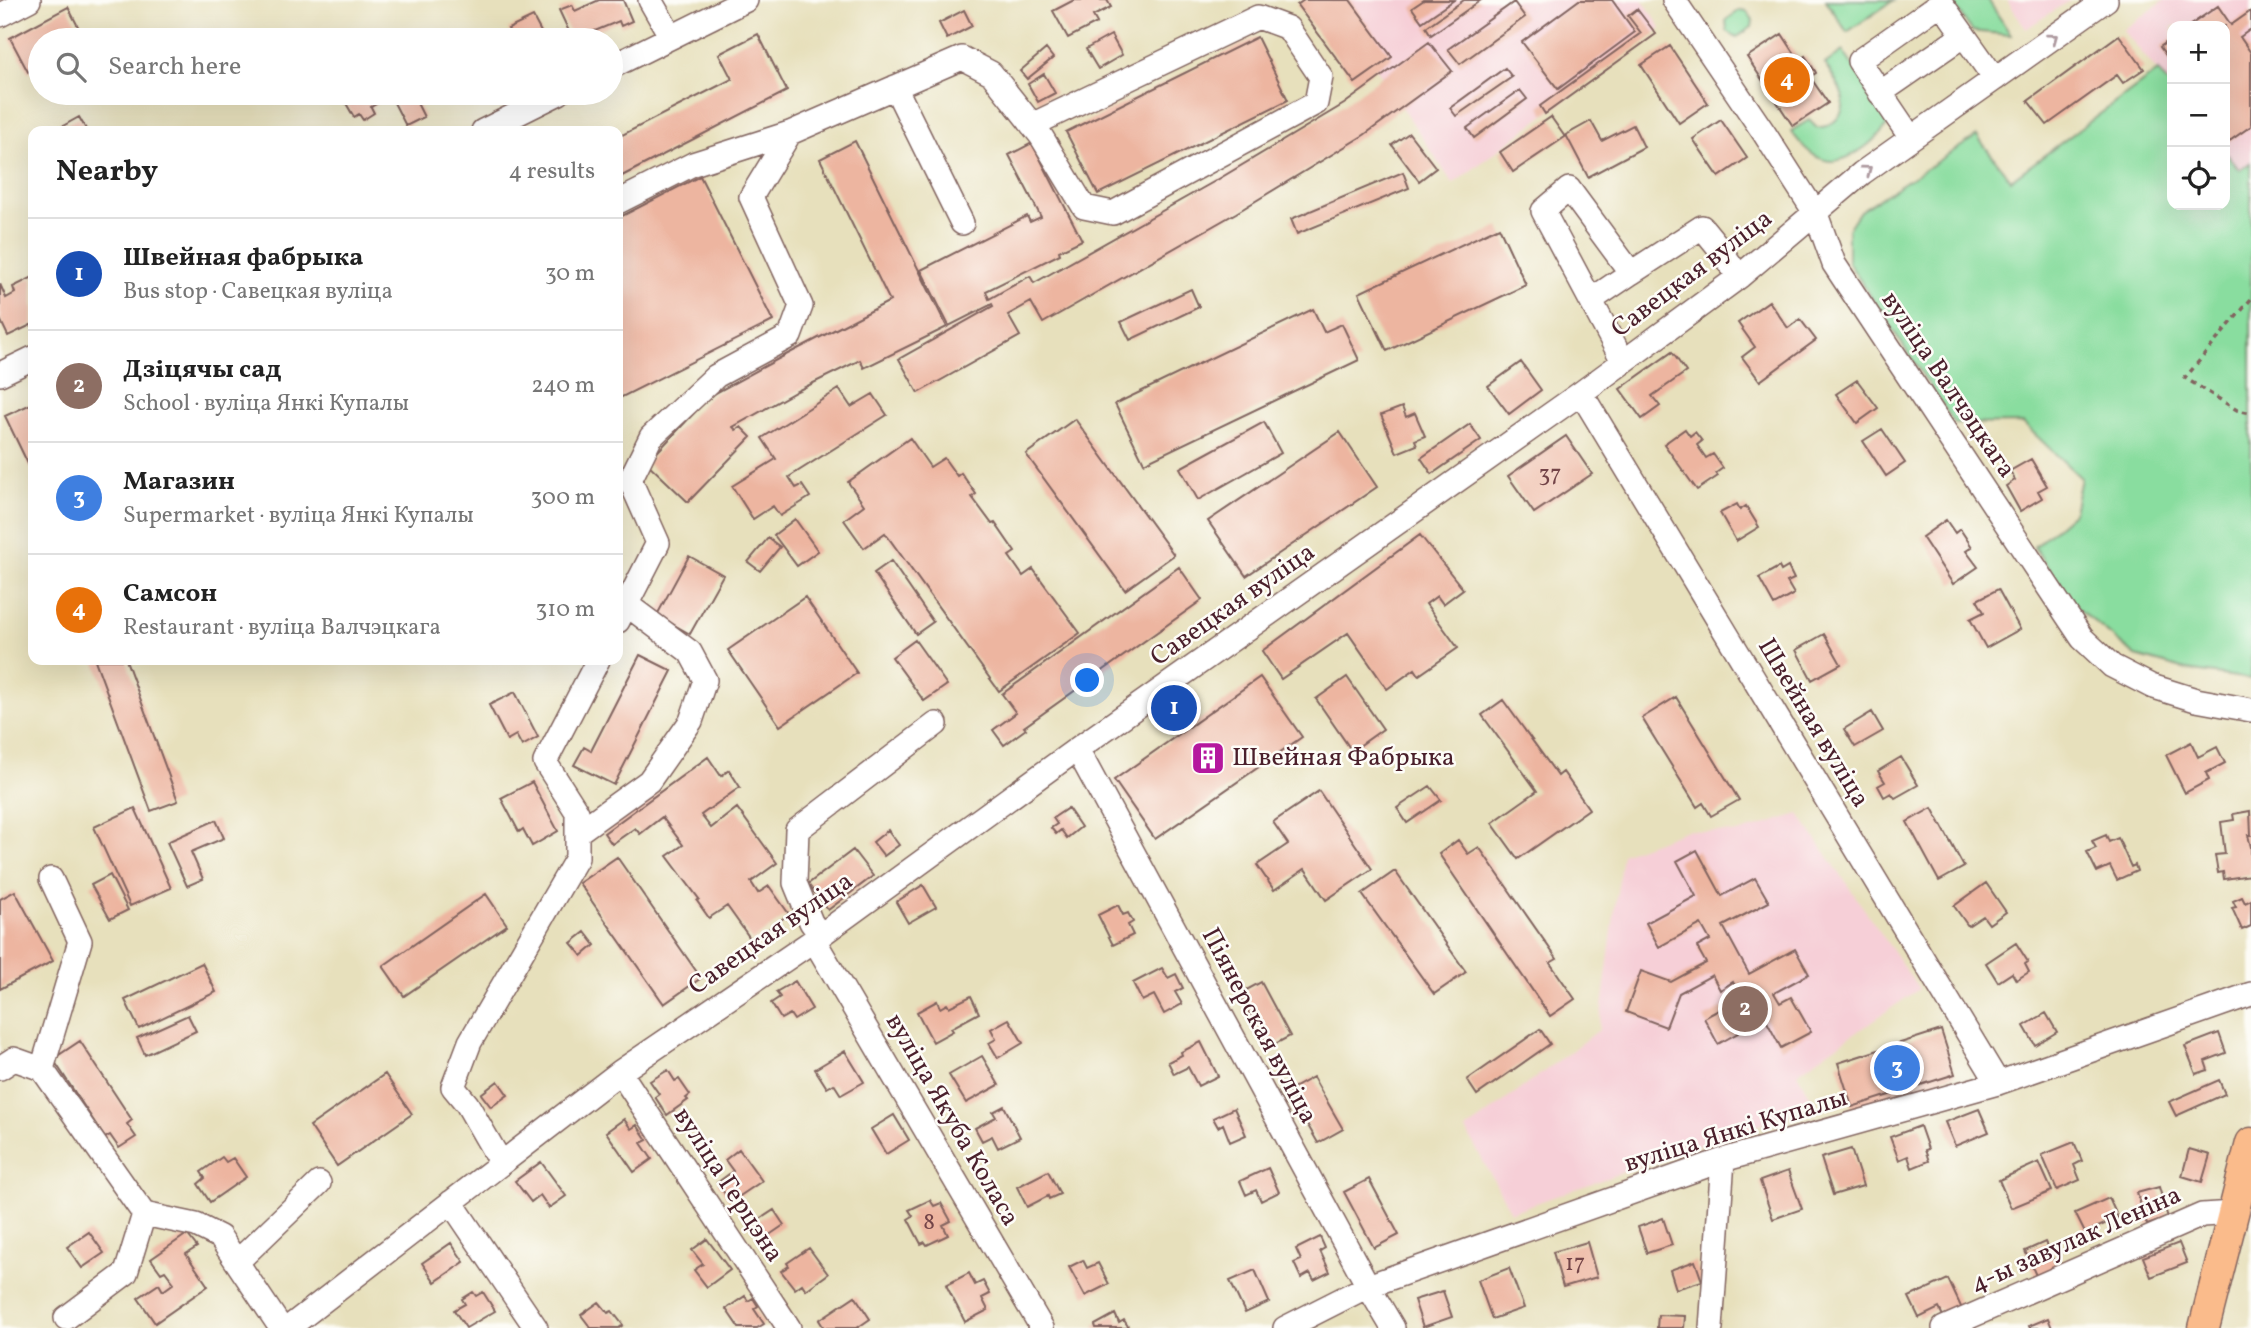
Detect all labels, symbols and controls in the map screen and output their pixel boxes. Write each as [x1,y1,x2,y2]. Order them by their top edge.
map controls [2167,21,2230,210]
button: + [2167,21,2230,84]
search box [28,28,623,105]
one-way arrow [2045,34,2058,46]
icon: search [52,48,90,86]
text: Search here [108,49,241,85]
pin: 4 [1764,54,1810,106]
button: − [2167,84,2230,147]
button: locate [2167,147,2230,210]
text: Nearby [56,151,158,193]
text: 4 results [509,156,595,188]
one-way arrow [1860,165,1872,178]
street label: Савецкая вуліца [1604,201,1780,347]
text: Швейная фабрыка [123,240,364,276]
text: 1 [74,258,84,290]
text: 30 m [545,258,595,290]
text: Bus stop · Савецкая вуліца [123,276,393,308]
street label: вуліца Валчэцкага [1872,285,2024,485]
text: Дзіцячы сад [123,352,281,388]
text: 2 [73,370,85,402]
text: 240 m [531,370,595,402]
text: School · вуліца Янкі Купалы [123,388,409,420]
house number: 37 [1539,459,1561,491]
text: Магазин [123,464,235,500]
text: 3 [73,482,85,514]
text: 300 m [531,482,595,514]
text: Supermarket · вуліца Янкі Купалы [123,500,474,532]
street label: Савецкая вуліца [1143,535,1323,675]
text: Самсон [123,576,217,612]
text: 4 [72,594,86,626]
text: 310 m [535,594,595,626]
text: Restaurant · вуліца Валчэцкага [123,612,441,644]
street label: Швейная вуліца [1748,632,1878,814]
your location [1070,663,1104,697]
pin: 1 [1151,682,1197,734]
building icon: Швейная Фабрыка [1189,739,1227,777]
place label: Швейная Фабрыка [1232,740,1455,776]
street label: Савецкая вуліца [681,864,861,1004]
street label: Піянерская вуліца [1192,922,1326,1130]
pin: 2 [1722,983,1768,1035]
street label: вуліца Якуба Коласа [876,1007,1028,1233]
pin: 3 [1874,1042,1920,1094]
street label: вуліца Янкі Купалы [1620,1080,1852,1182]
street label: вуліца Герцэна [664,1100,792,1270]
street label: 4-ы завулак Леніна [1965,1177,2187,1303]
house number: 8 [923,1207,935,1239]
house number: 17 [1565,1248,1585,1280]

